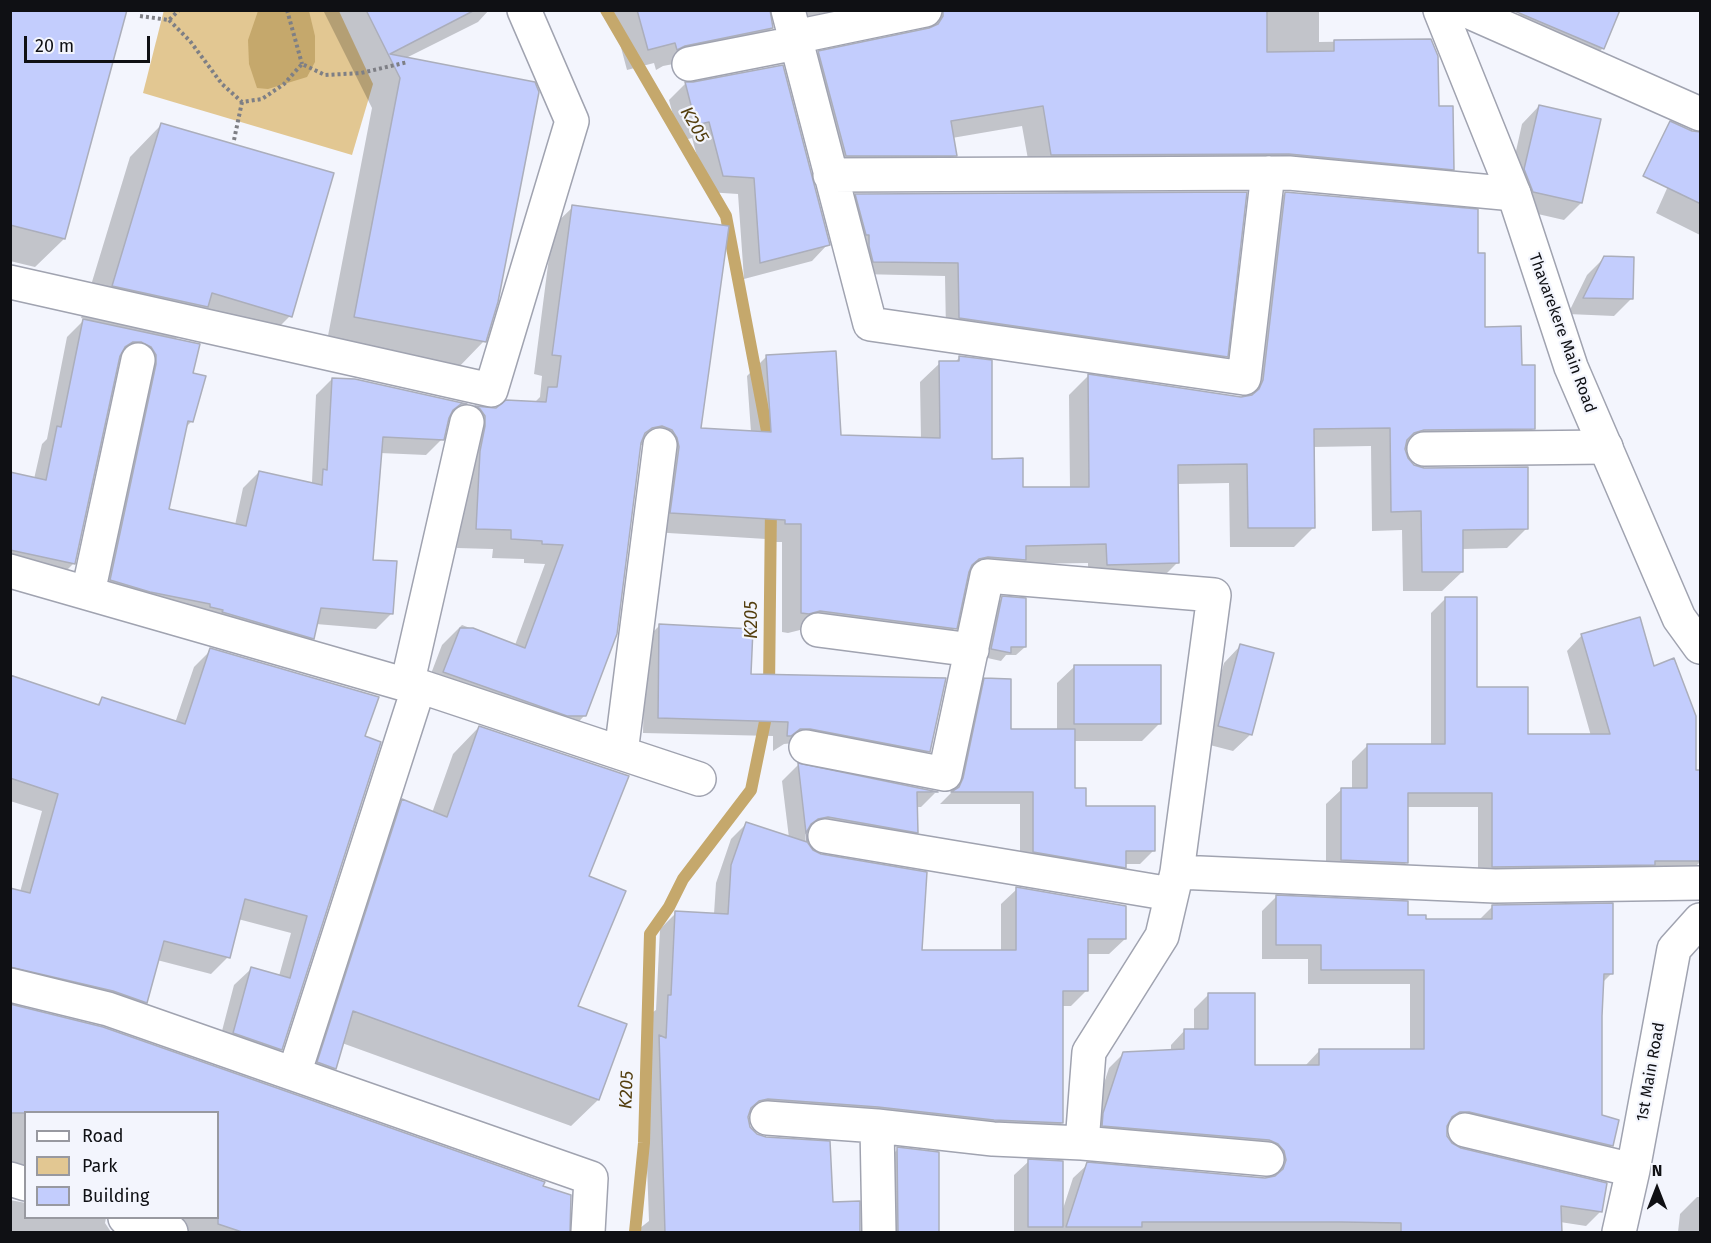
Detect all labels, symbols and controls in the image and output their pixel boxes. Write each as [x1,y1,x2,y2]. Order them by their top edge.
scale bar [27,24,153,62]
text: 20 m [35,35,74,57]
water label: K205 [675,103,713,147]
street label: Thavarekere Main Road [1524,251,1600,415]
water label: K205 [741,601,763,639]
street label: 1st Main Road [1633,1021,1669,1123]
water label: K205 [616,1071,638,1109]
legend [24,1111,219,1219]
text: Road [82,1125,124,1147]
text: Park [82,1155,117,1177]
north arrow [1627,1159,1687,1219]
text: N [1652,1161,1662,1180]
text: Building [82,1185,149,1207]

